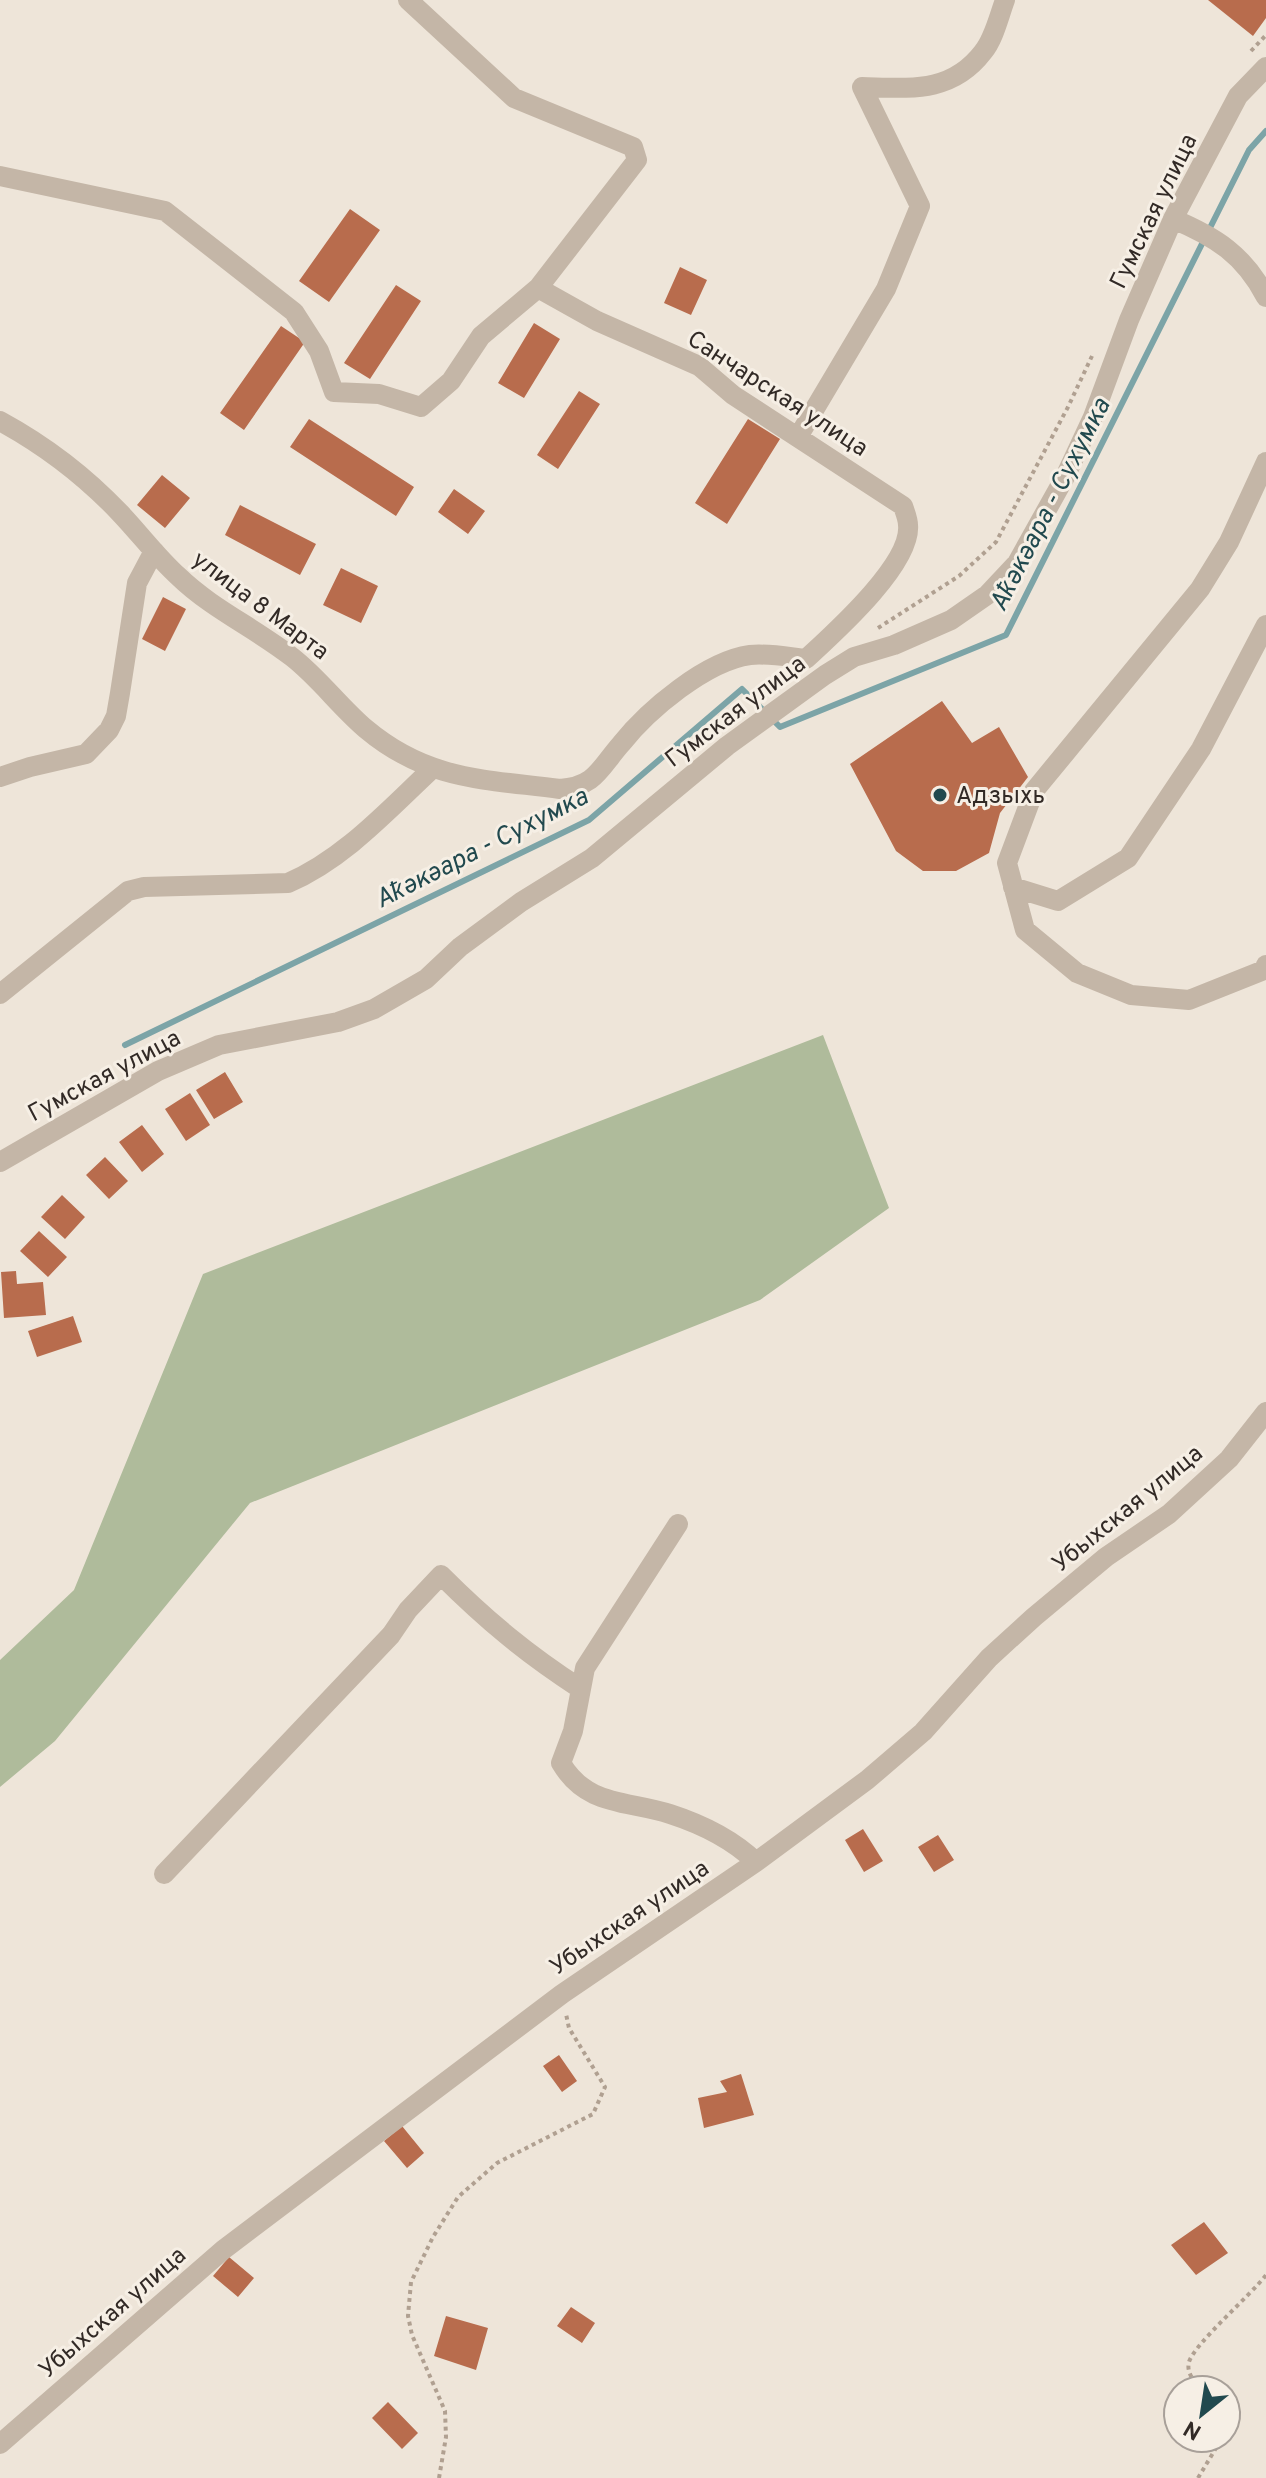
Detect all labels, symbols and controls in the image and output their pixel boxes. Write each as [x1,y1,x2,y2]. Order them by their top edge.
street label: Гумская улица [1104,130,1205,294]
street label: Санчарская улица [681,325,873,464]
water label: Аҟәкәара - Сухумка [983,392,1120,617]
street label: улица 8 Марта [185,545,334,668]
street label: Гумская улица [660,650,813,775]
water label: Аҟәкәара - Сухумка [370,781,595,917]
place label: Адзыхь [956,782,1045,812]
marker: Адзыхь [931,786,949,804]
street label: Гумская улица [23,1024,186,1130]
street label: Убыхская улица [1047,1439,1210,1580]
street label: Убыхская улица [545,1854,715,1983]
street label: Убыхская улица [33,2241,193,2386]
north arrow [1162,2374,1242,2454]
text: N [1180,2414,1207,2445]

